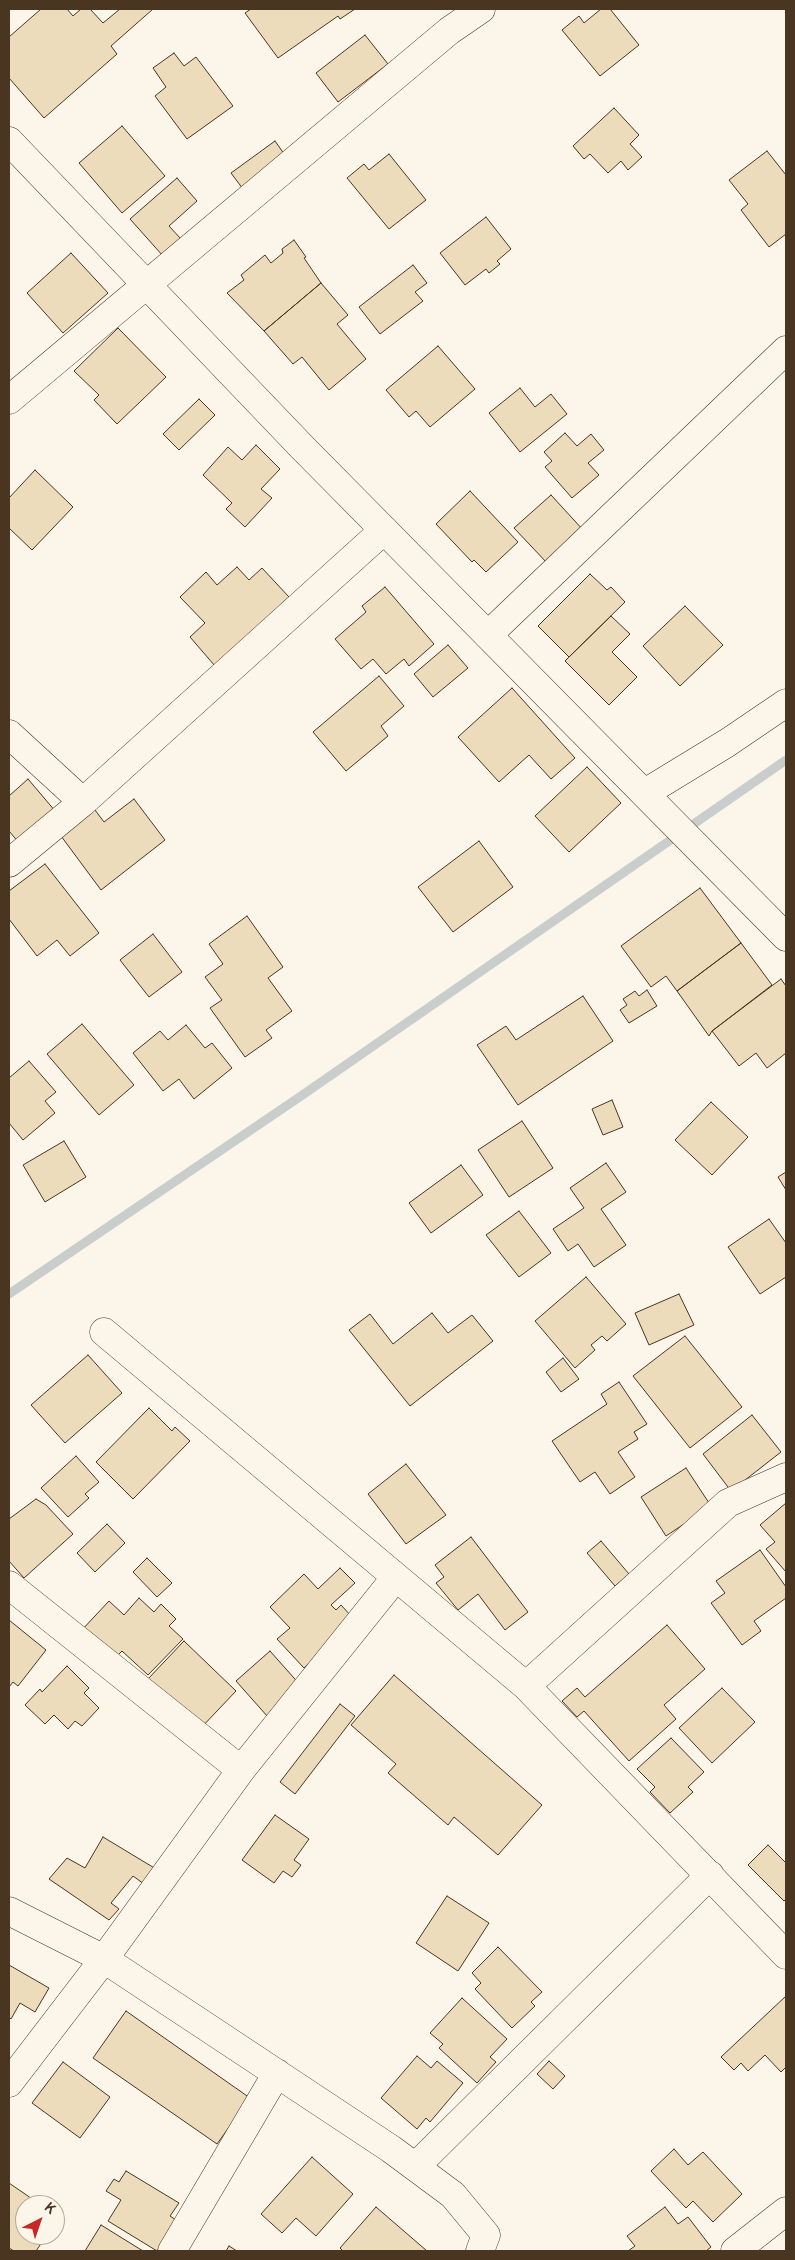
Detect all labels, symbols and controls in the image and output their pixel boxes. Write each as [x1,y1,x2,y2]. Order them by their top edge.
north arrow [15,2195,65,2245]
text: K [40,2199,59,2219]

